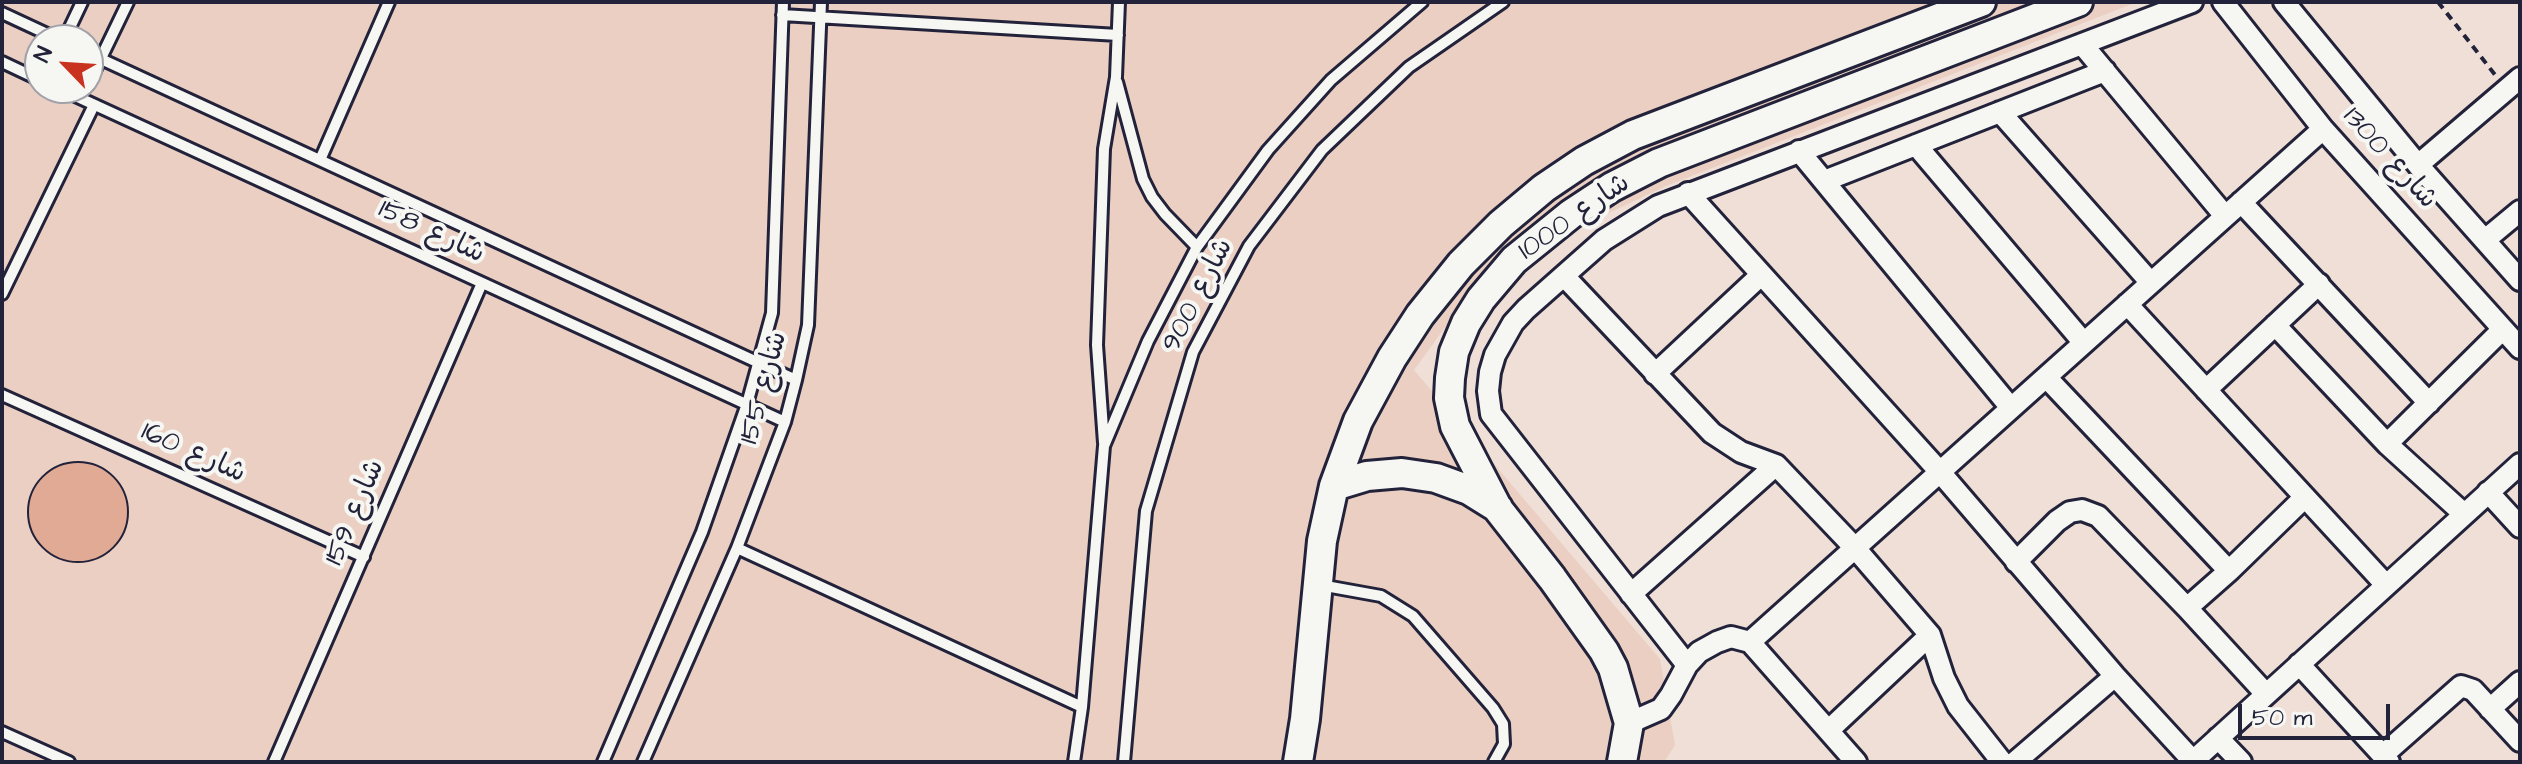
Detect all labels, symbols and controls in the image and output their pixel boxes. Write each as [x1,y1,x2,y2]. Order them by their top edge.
north arrow [24,24,104,104]
text: N [27,42,61,67]
street label: شارع 1300 [2335,101,2443,217]
street label: شارع 1000 [1513,167,1637,269]
street label: شارع 158 [373,194,489,272]
street label: شارع 900 [1156,234,1242,358]
street label: شارع 155 [734,328,796,448]
street label: شارع 160 [136,416,250,492]
street label: شارع 159 [319,455,393,571]
scale bar [2242,688,2394,738]
text: 50 m [2252,701,2312,735]

